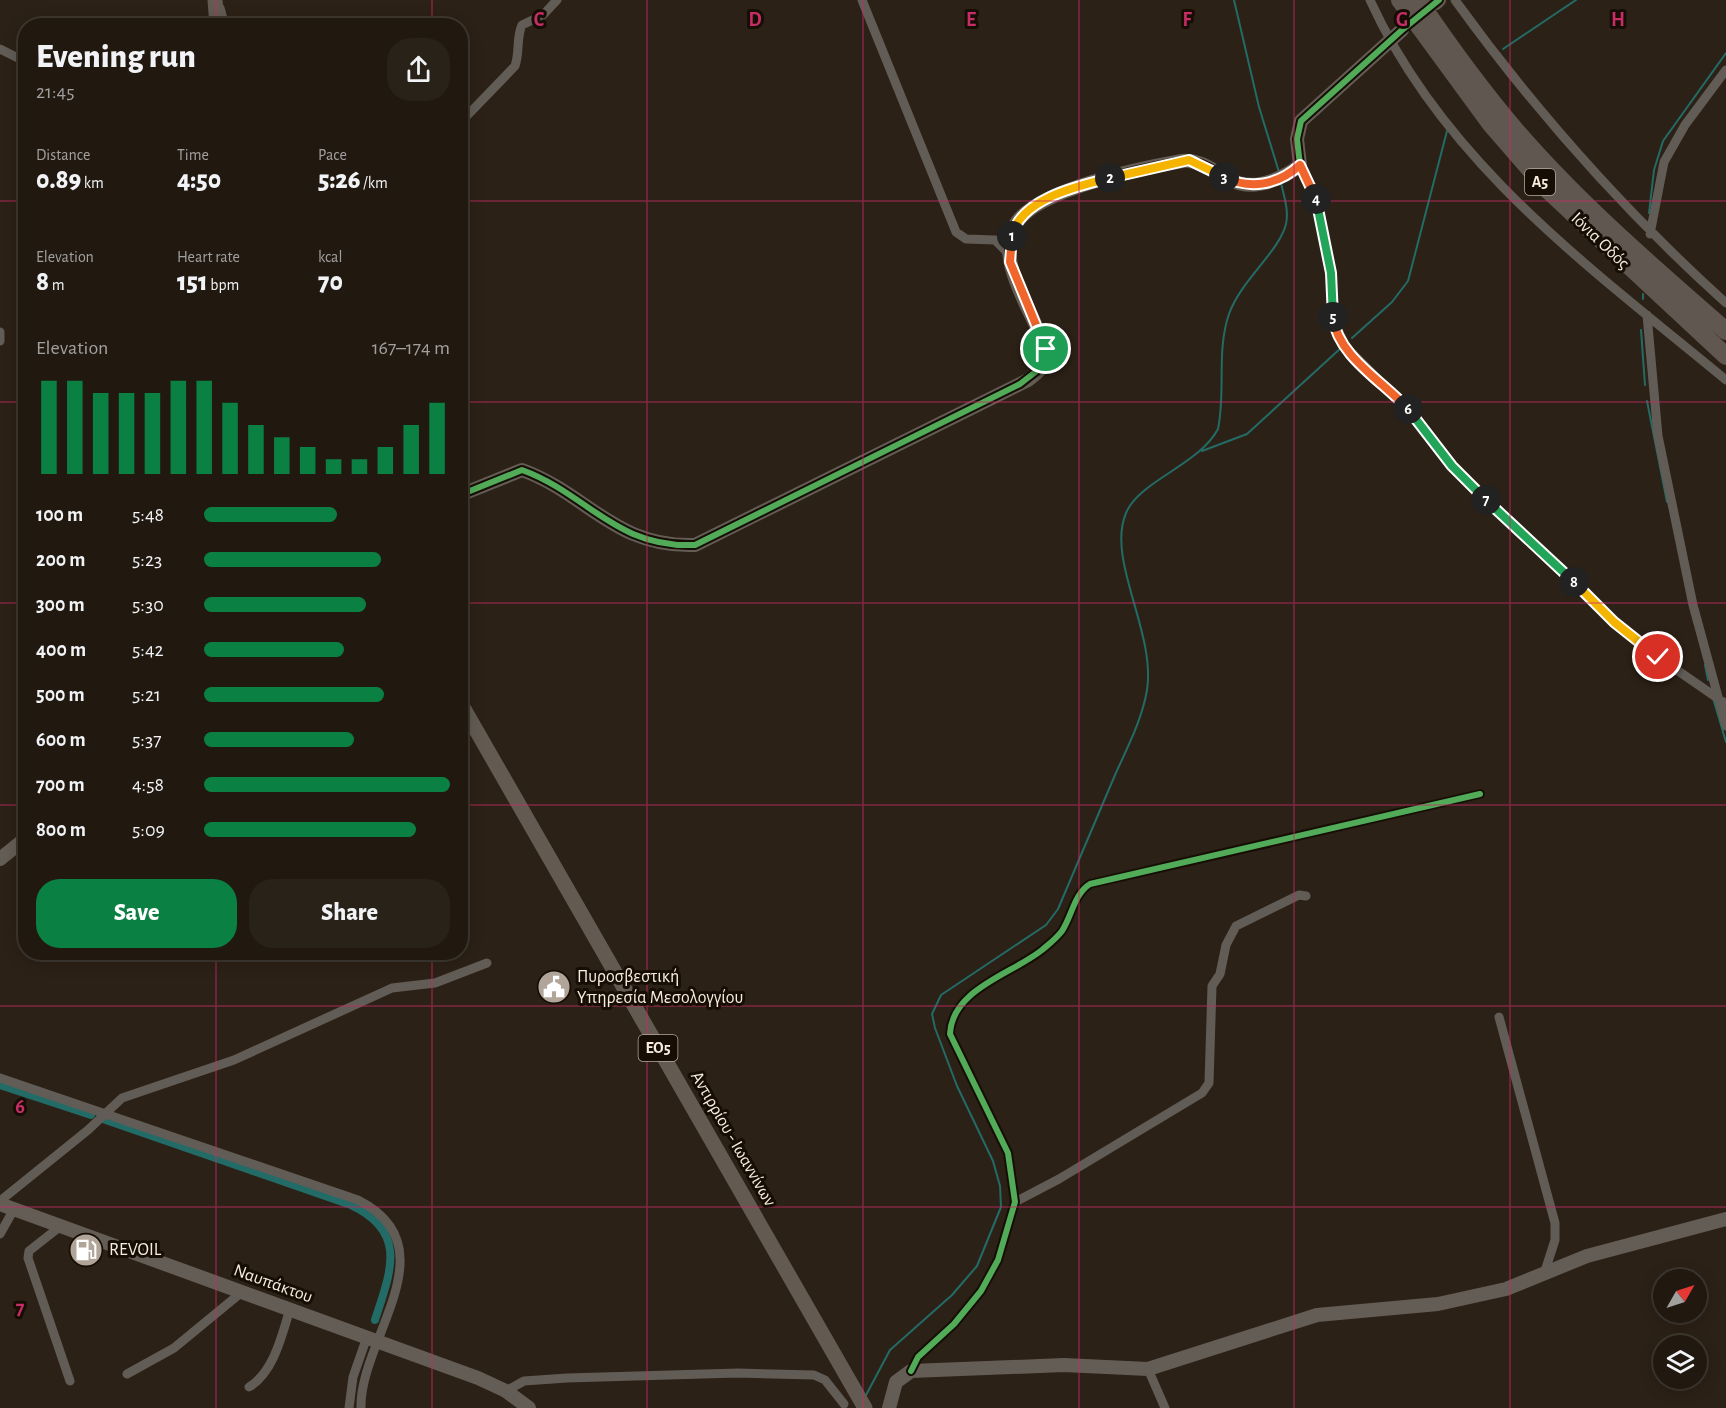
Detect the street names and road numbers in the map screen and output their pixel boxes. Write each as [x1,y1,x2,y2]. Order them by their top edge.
road number: Α5 [1525,169,1555,195]
street label: Ιόνια Οδός [1568,209,1632,273]
road number: ΕΟ5 [638,1035,678,1061]
street label: Αντιρρίου - Ιωαννίνων [687,1068,780,1210]
street label: Ναυπάκτου [231,1261,315,1307]

